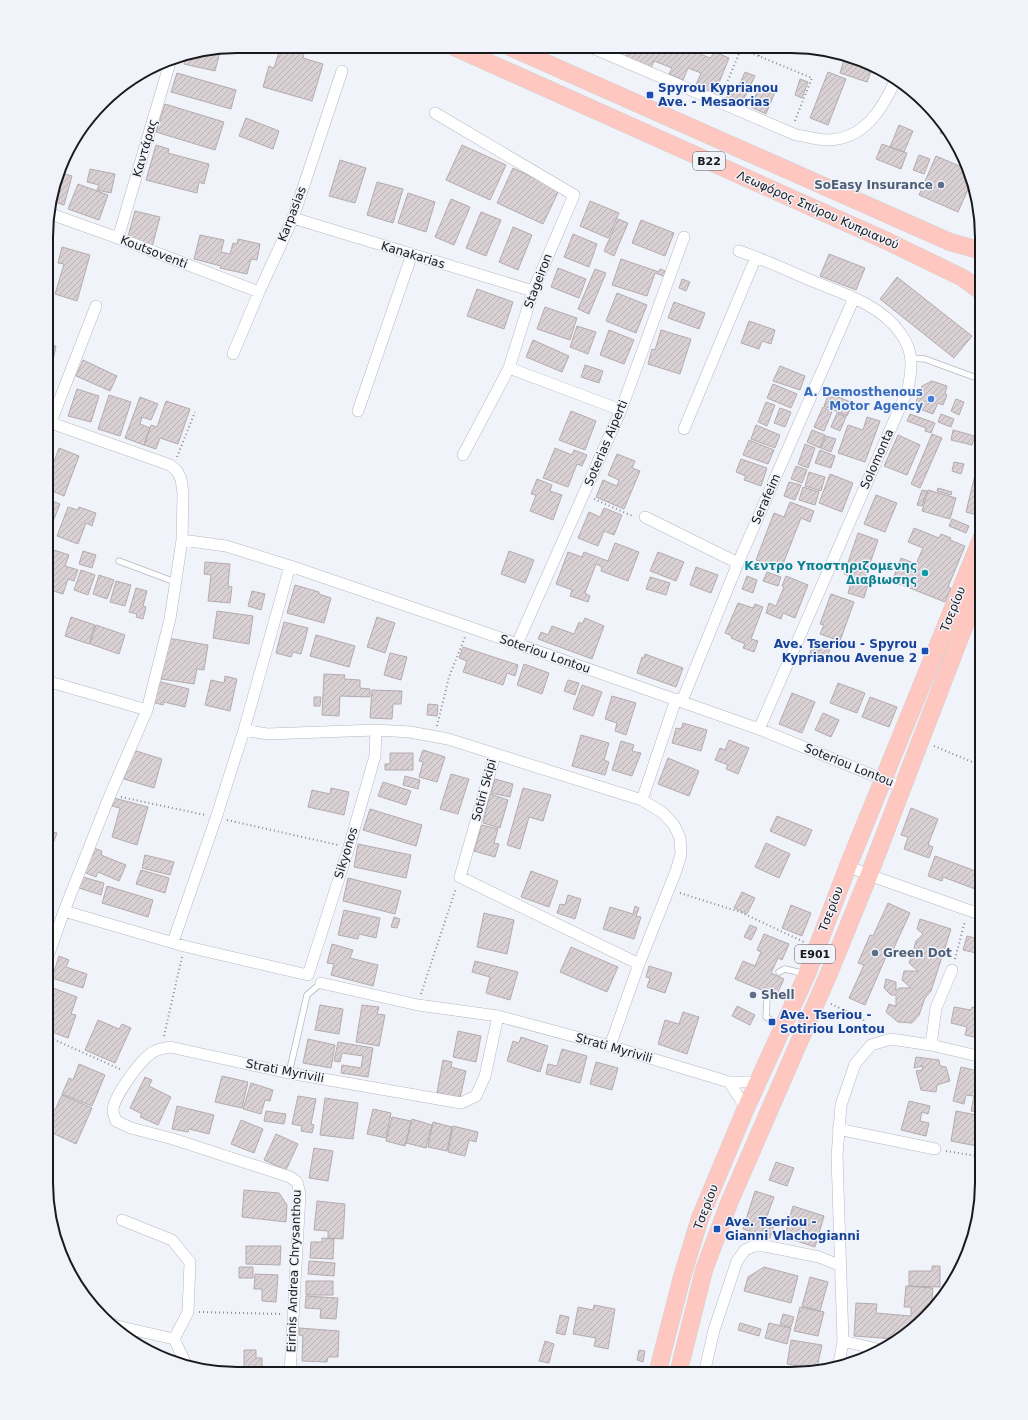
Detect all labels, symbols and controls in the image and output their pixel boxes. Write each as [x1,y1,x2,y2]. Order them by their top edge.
place label: Spyrou Kyprianou Ave. - Mesaorias [658,81,778,109]
marker: Spyrou Kyprianou Ave. - Mesaorias [645,90,655,100]
street label: Καντάρας [130,117,160,179]
road number: B22 [693,152,725,170]
street label: Λεωφόρος Σπύρου Κυπριανού [735,168,901,252]
place label: SoEasy Insurance [814,178,933,192]
marker: SoEasy Insurance [936,180,946,190]
street label: Karpasias [275,184,309,244]
street label: Koutsoventi [119,233,189,271]
street label: Kanakarias [379,239,447,271]
street label: Stageiron [521,252,555,310]
place label: A. Demosthenous Motor Agency [804,385,923,413]
marker: A. Demosthenous Motor Agency [926,394,936,404]
street label: Soterias Aiperti [582,398,630,488]
street label: Solomonta [858,427,896,491]
street label: Serafeim [749,472,783,526]
place label: Κεντρο Υποστηριζομενης Διαβιωσης [744,559,917,587]
marker: Κεντρο Υποστηριζομενης Διαβιωσης [920,568,930,578]
street label: Τσερίου [937,584,968,635]
street label: Soteriou Lontou [498,632,592,676]
place label: Ave. Tseriou - Spyrou Kyprianou Avenue 2 [774,637,917,665]
marker: Ave. Tseriou - Spyrou Kyprianou Avenue 2 [920,646,930,656]
street label: Soteriou Lontou [802,741,896,789]
street label: Sotiri Skipi [469,757,499,823]
street label: Sikyonos [332,826,360,880]
street label: Τσερίου [816,884,846,935]
road number: E901 [795,945,835,963]
place label: Green Dot [883,946,952,960]
marker: Green Dot [870,948,880,958]
place label: Shell [761,988,795,1002]
marker: Shell [748,990,758,1000]
place label: Ave. Tseriou - Sotiriou Lontou [780,1008,885,1036]
marker: Ave. Tseriou - Sotiriou Lontou [767,1017,777,1027]
street label: Strati Myrivili [574,1030,654,1066]
street label: Strati Myrivili [245,1057,325,1085]
street label: Τσερίου [691,1182,721,1233]
street label: Eirinis Andrea Chrysanthou [284,1189,304,1353]
place label: Ave. Tseriou - Gianni Vlachogianni [725,1215,860,1243]
marker: Ave. Tseriou - Gianni Vlachogianni [712,1224,722,1234]

